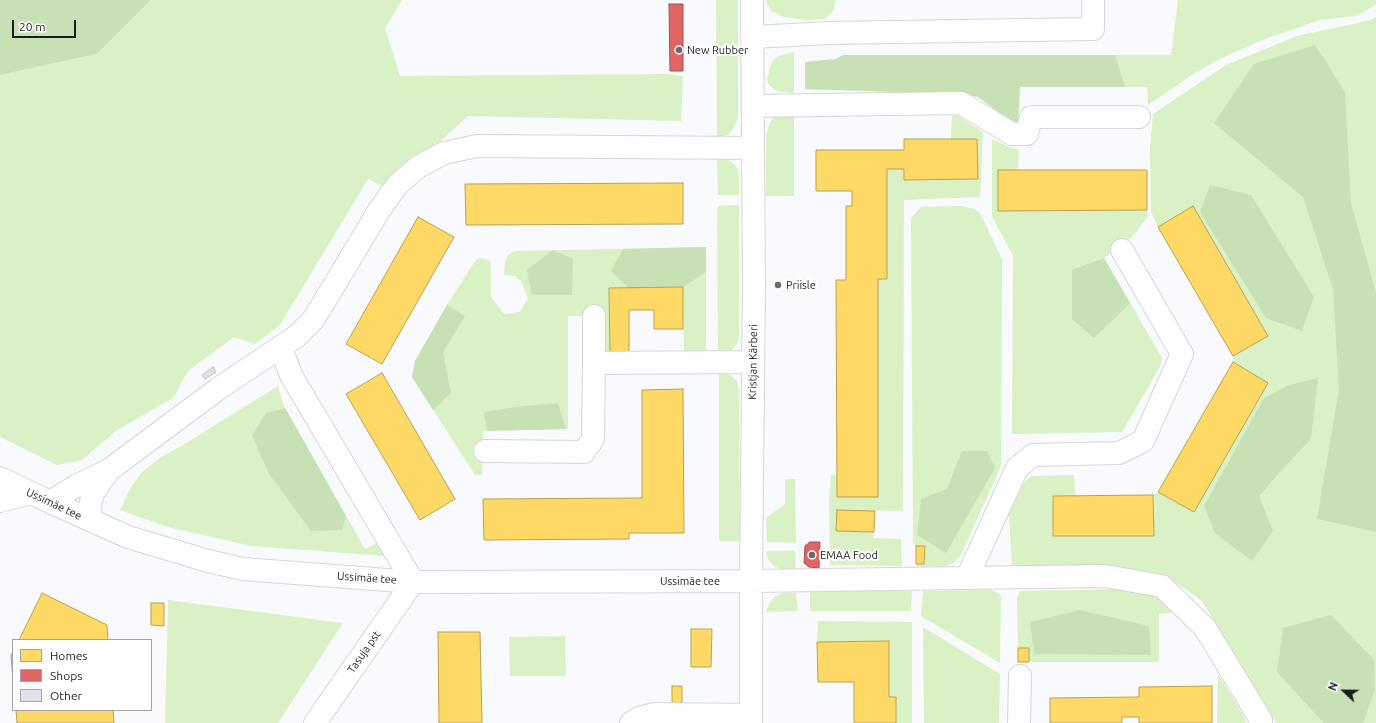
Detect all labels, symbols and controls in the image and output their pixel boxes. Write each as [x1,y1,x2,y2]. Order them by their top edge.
scale bar [14,12,78,38]
text: 20 m [19,20,46,33]
place label: New Rubber [687,43,748,57]
marker: New Rubber [674,45,684,55]
place label: Priisle [786,278,816,292]
marker: Priisle [773,280,783,290]
street label: Kristjan Kärberi [746,324,760,400]
street label: Ussimäe tee [24,485,84,523]
place label: EMAA Food [820,548,878,562]
marker: EMAA Food [807,550,817,560]
street label: Ussimäe tee [337,569,397,587]
street label: Ussimäe tee [660,574,720,588]
street label: Tasuja pst [345,628,383,676]
legend [12,639,152,711]
text: Homes [50,649,88,662]
text: Shops [50,669,82,682]
north arrow [1324,671,1364,711]
text: N [1326,680,1340,693]
text: Other [50,689,82,702]

